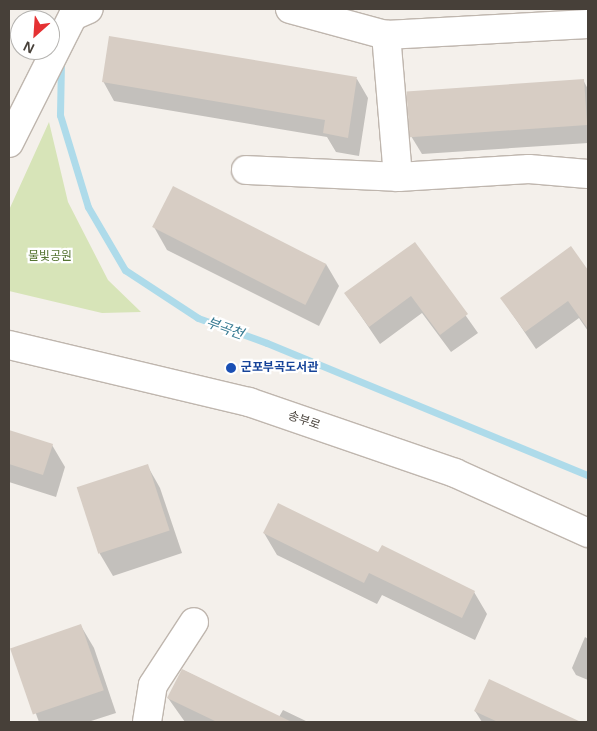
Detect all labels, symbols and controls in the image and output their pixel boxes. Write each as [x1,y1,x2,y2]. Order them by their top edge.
north arrow [10,10,60,60]
text: N [21,38,37,57]
park label: 물빛공원 [28,250,72,264]
water label: 부곡천 [204,313,246,343]
place label: 군포부곡도서관 [241,361,318,375]
marker: 군포부곡도서관 [225,362,237,374]
street label: 송부로 [286,409,322,433]

